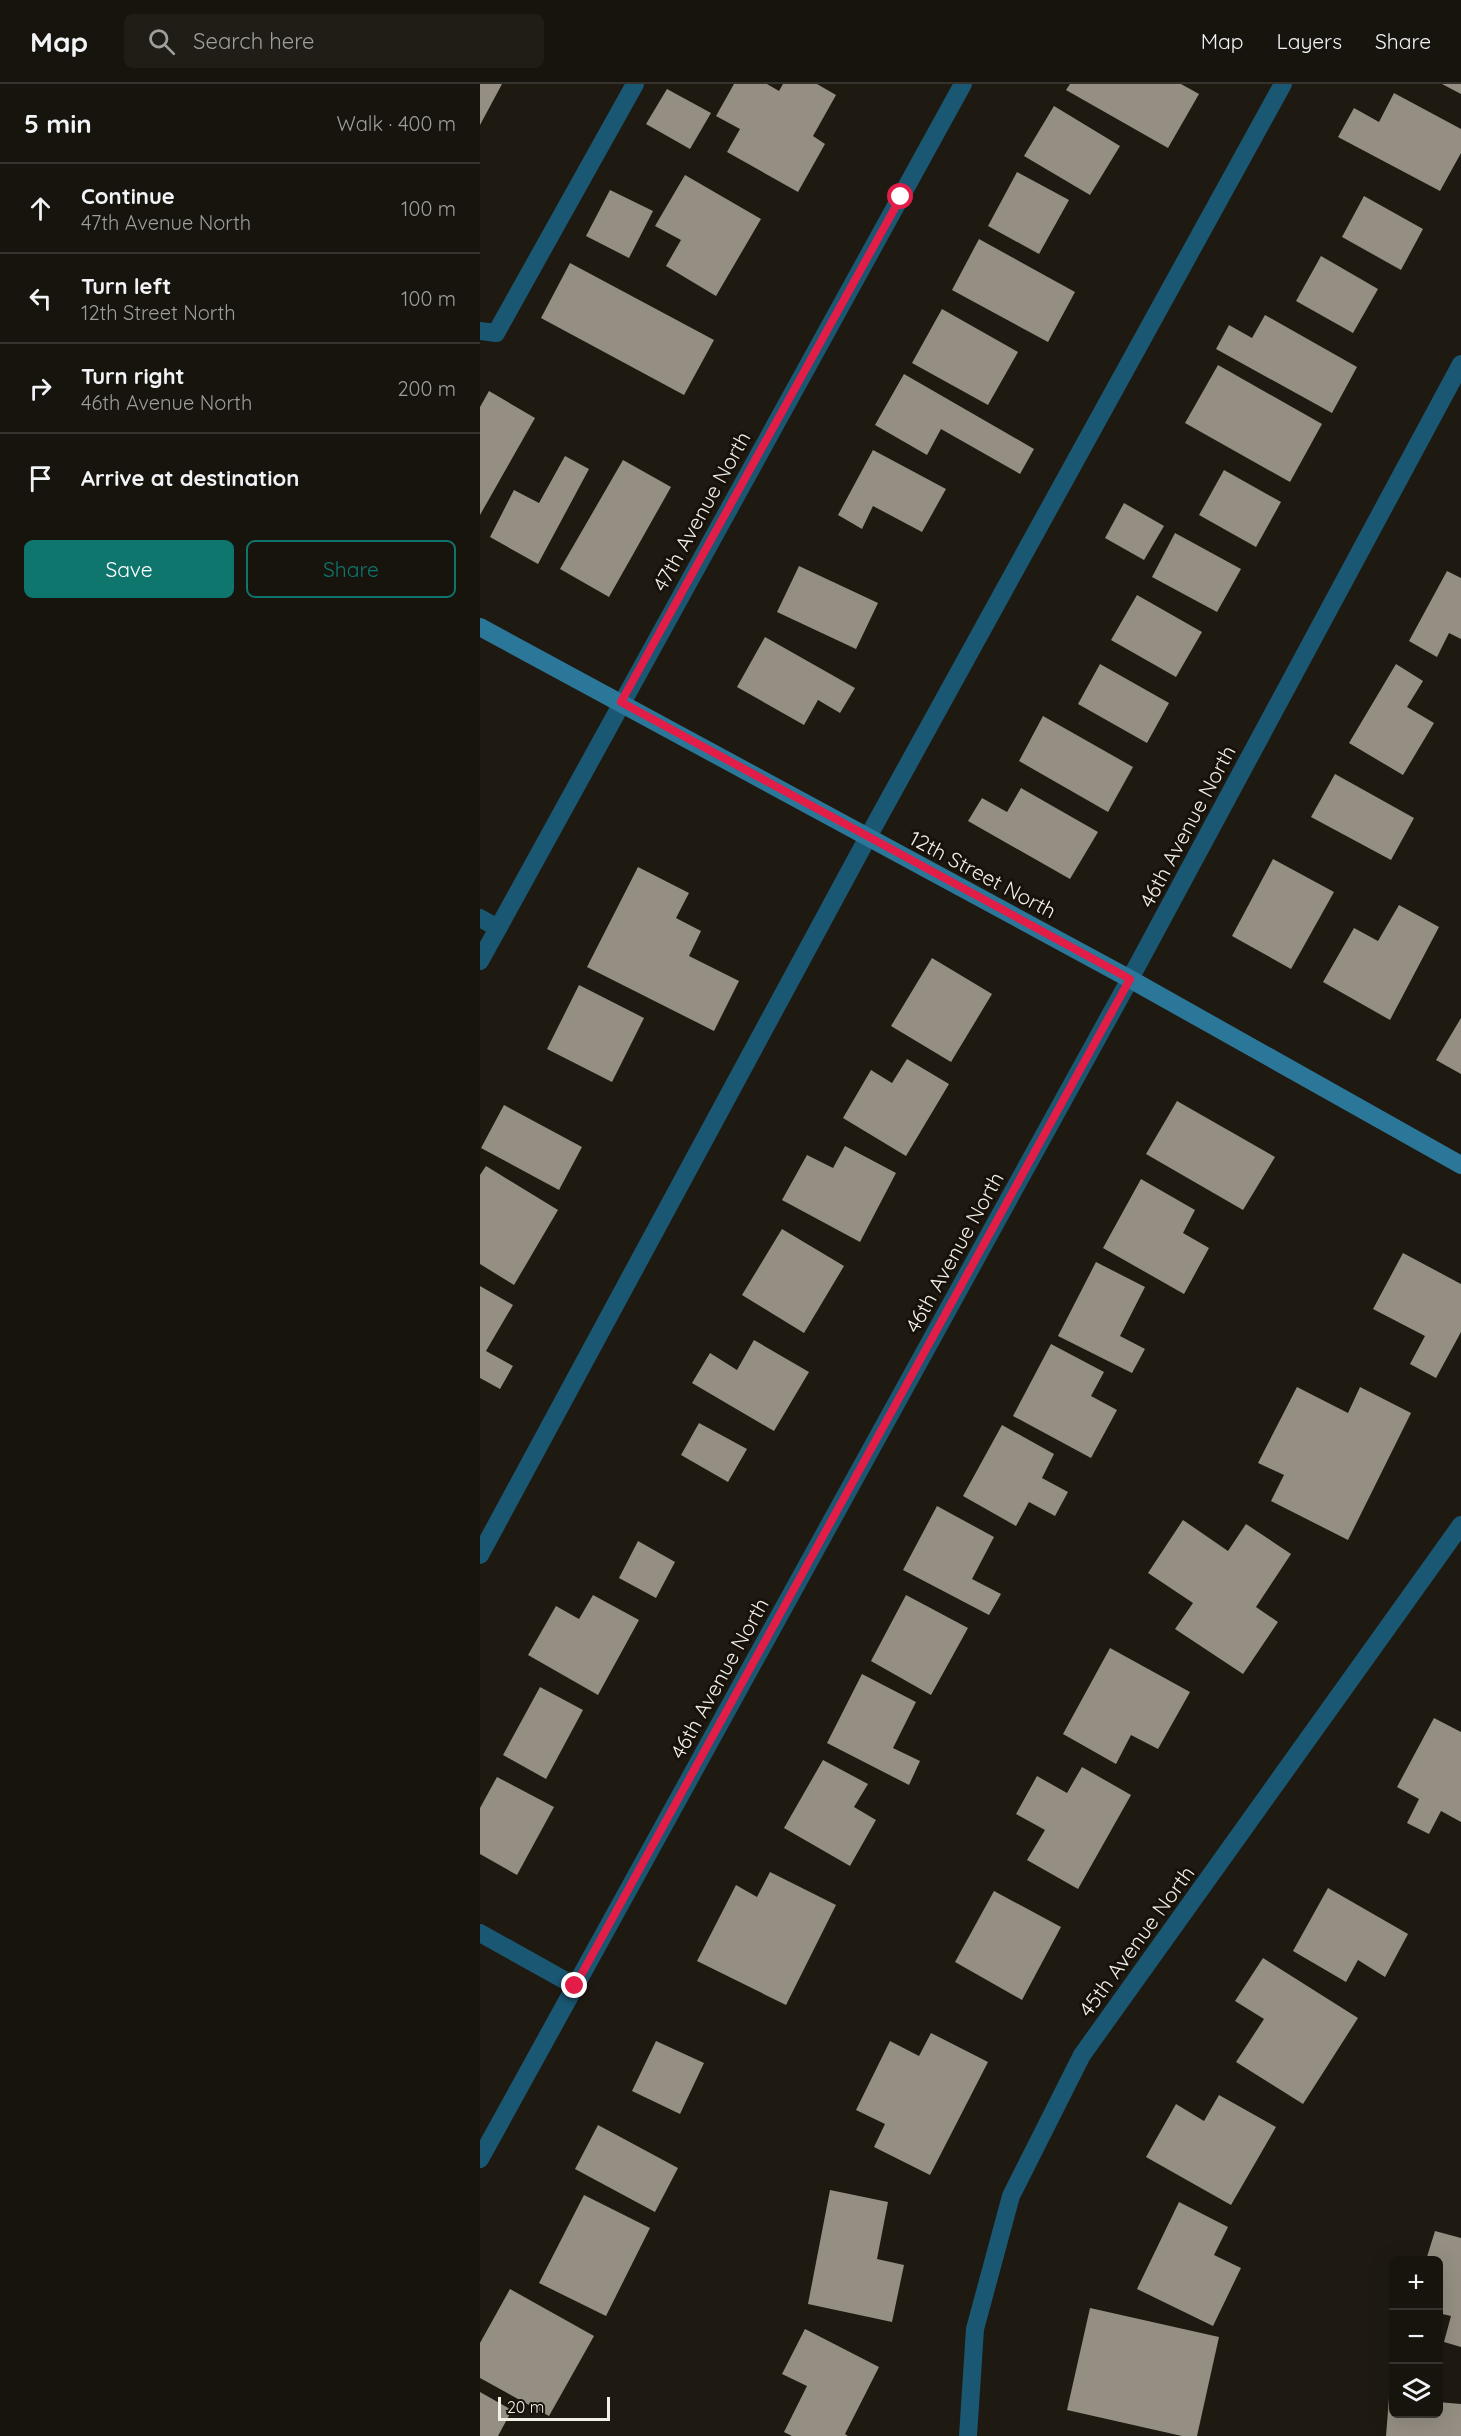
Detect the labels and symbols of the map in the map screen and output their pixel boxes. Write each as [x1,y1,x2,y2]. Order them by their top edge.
route start [887,183,913,209]
street label: 47th Avenue North [646,427,756,595]
street label: 46th Avenue North [1133,741,1241,911]
street label: 12th Street North [905,824,1061,924]
street label: 46th Avenue North [899,1167,1009,1337]
street label: 46th Avenue North [664,1593,774,1763]
street label: 45th Avenue North [1073,1861,1199,2021]
route end [561,1972,587,1998]
scale bar [498,2394,610,2422]

